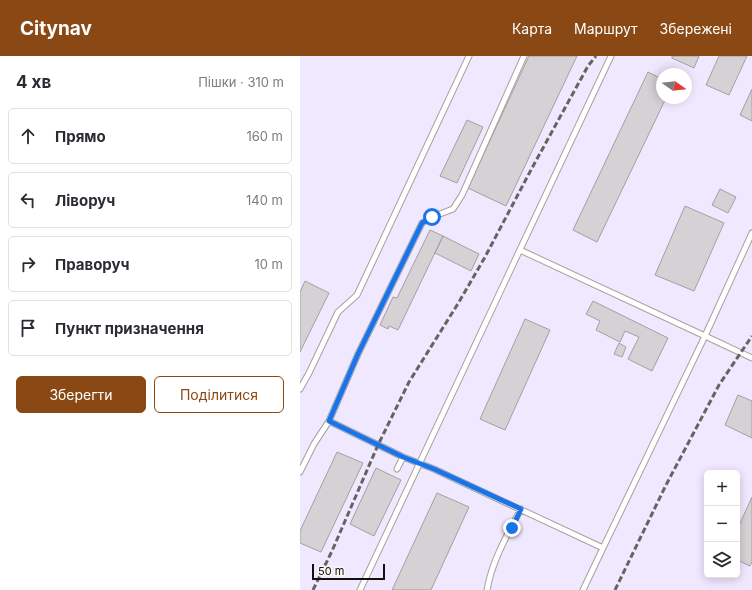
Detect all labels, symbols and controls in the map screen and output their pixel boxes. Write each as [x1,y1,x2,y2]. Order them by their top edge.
text: Citynav [20,17,92,40]
text: Карта [512,20,552,37]
text: Маршрут [574,20,638,37]
text: Збережені [660,20,732,37]
north arrow [656,68,692,104]
text: 4 хв [16,72,51,92]
text: Пішки · 310 m [198,74,284,90]
icon: ahead [17,125,39,147]
text: Прямо [55,127,106,146]
text: 160 m [246,128,283,144]
icon: left [17,189,39,211]
text: Ліворуч [55,191,115,210]
text: 140 m [246,192,283,208]
route start [423,208,441,226]
icon: right [17,253,39,275]
text: Праворуч [55,255,129,274]
text: 10 m [254,256,283,272]
icon: arrive [17,317,39,339]
text: Пункт призначення [55,319,204,338]
button: Зберегти [16,376,146,413]
button: Поділитися [154,376,284,413]
map controls [704,470,740,578]
button: + [704,470,740,506]
button: − [704,506,740,542]
route end [503,519,521,537]
button: layers [704,542,740,578]
scale bar [312,562,385,581]
text: 50 m [318,564,344,578]

